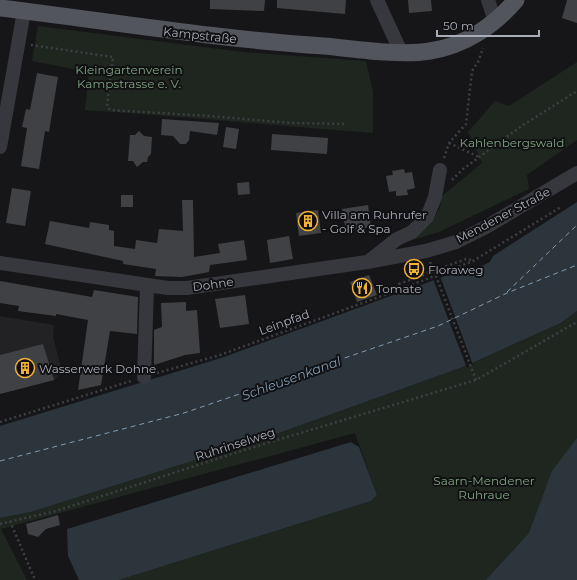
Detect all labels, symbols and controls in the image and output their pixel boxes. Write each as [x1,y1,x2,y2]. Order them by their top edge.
scale bar [437,12,539,38]
text: 50 m [443,18,474,33]
street label: Kampstraße [163,24,237,46]
park label: Kleingartenverein Kampstrasse e. V. [75,62,183,91]
park label: Kahlenbergswald [460,135,564,150]
street label: Mendener Straße [453,184,553,246]
place label: Villa am Ruhrufer - Golf & Spa [322,207,427,236]
building icon: Villa am Ruhrufer - Golf & Spa [297,210,319,232]
bus stop icon: Floraweg [403,258,425,280]
place label: Floraweg [428,262,483,277]
street label: Dohne [192,274,234,294]
restaurant icon: Tomate [351,277,373,299]
place label: Tomate [376,281,421,296]
street label: Leinpfad [257,306,311,338]
water label: Schleusenkanal [239,352,343,403]
building icon: Wasserwerk Dohne [14,357,36,379]
place label: Wasserwerk Dohne [39,361,156,376]
street label: Ruhrinselweg [193,424,277,464]
park label: Saarn-Mendener Ruhraue [433,473,535,502]

